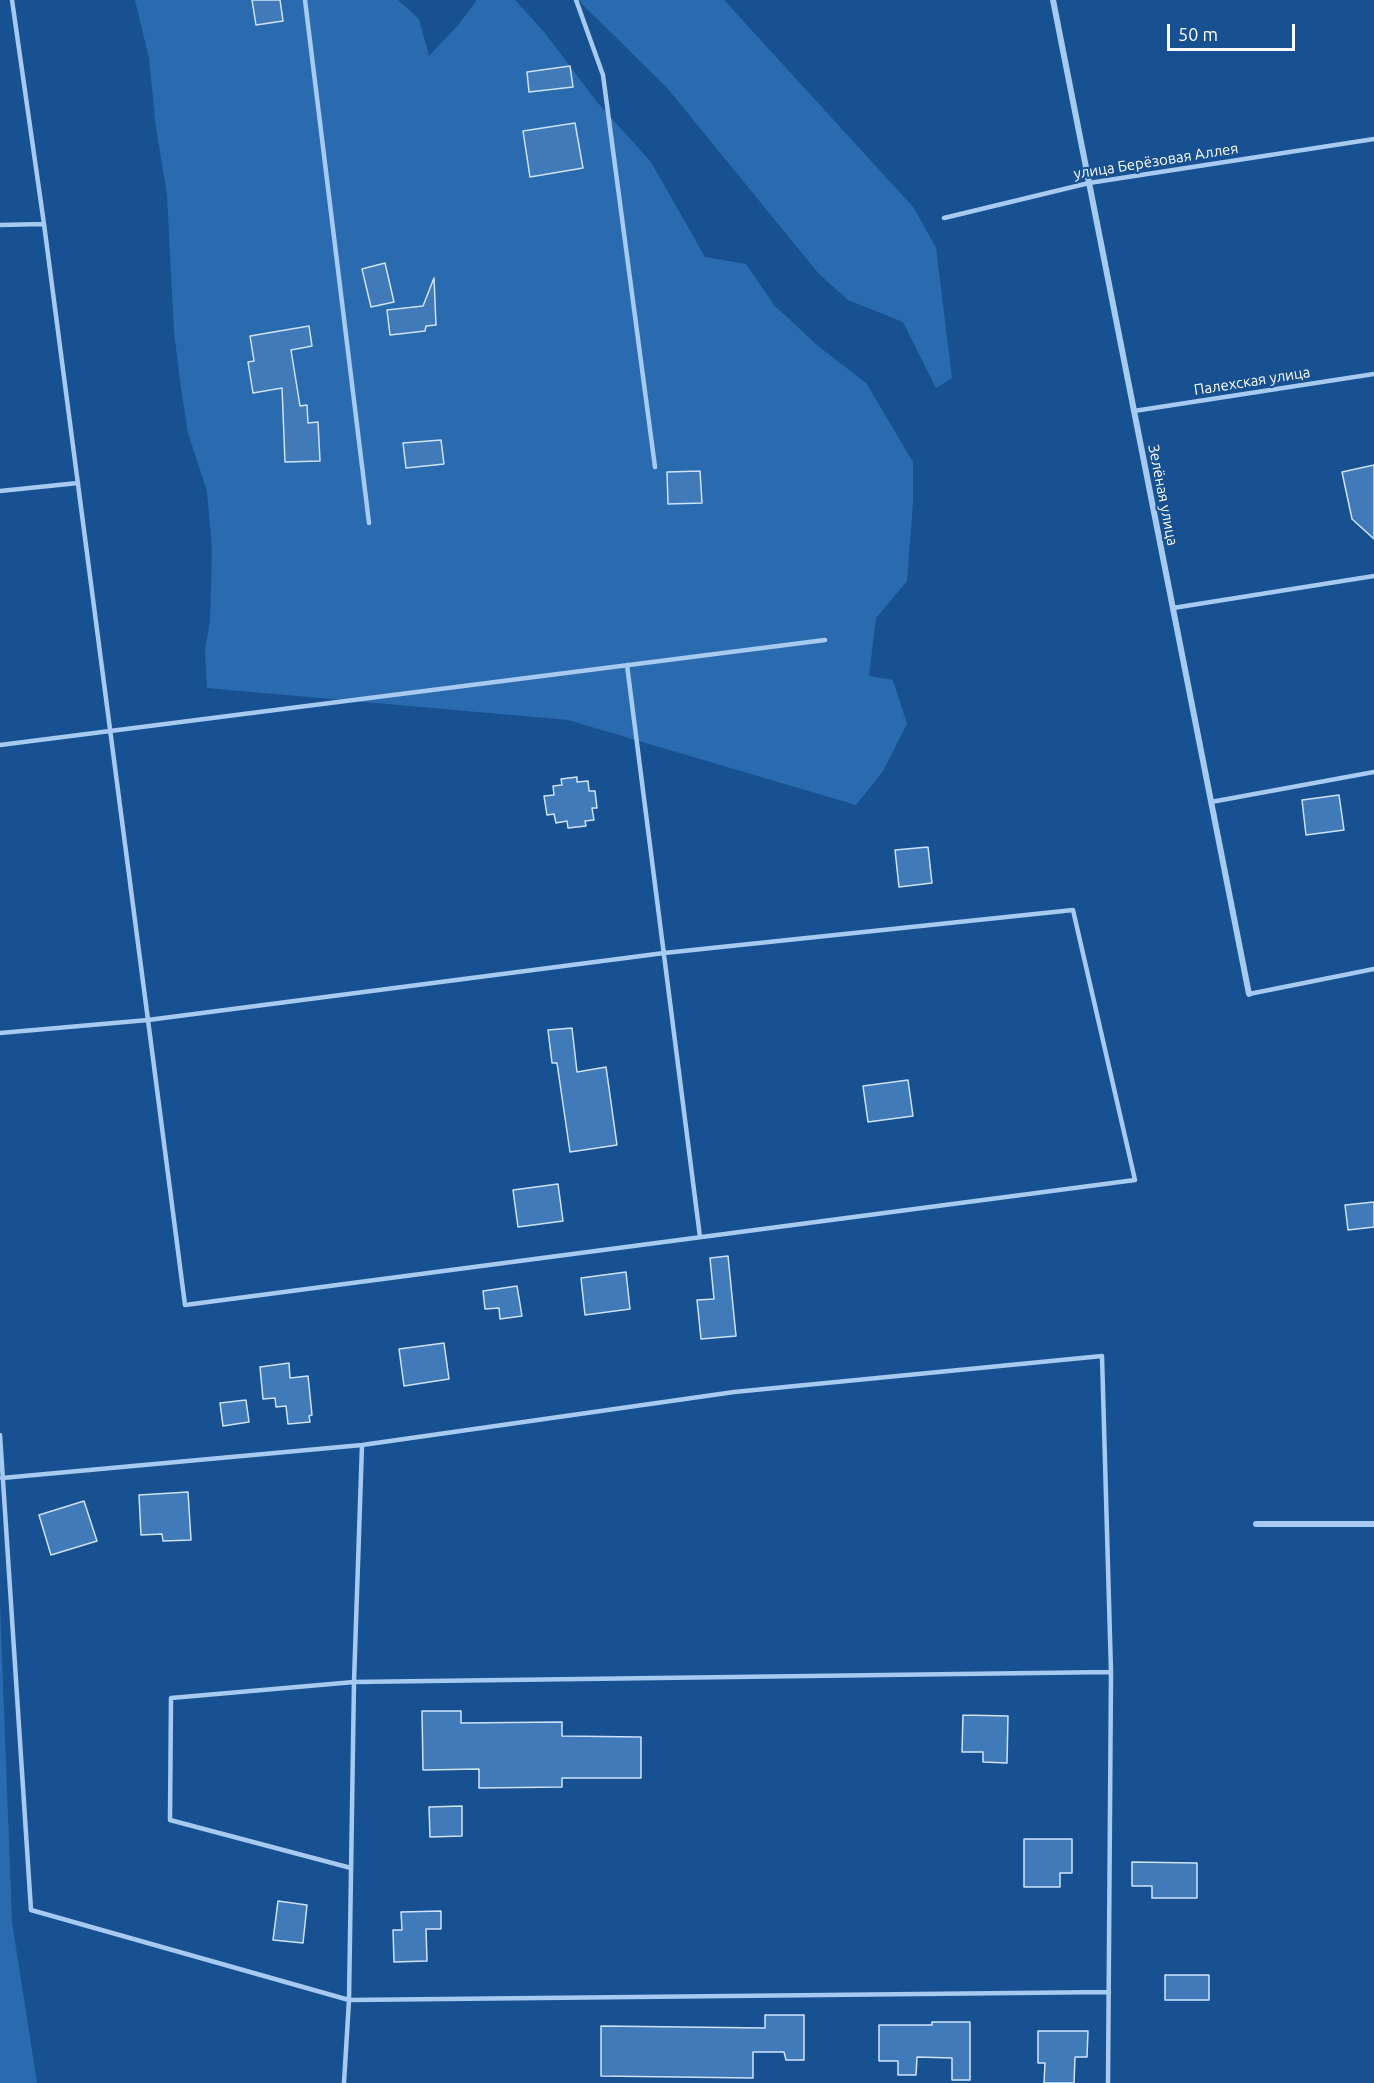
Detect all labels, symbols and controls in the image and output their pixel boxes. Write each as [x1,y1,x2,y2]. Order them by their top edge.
scale bar [1170,12,1298,50]
text: 50 m [1178,24,1218,44]
street label: улица Берёзовая Аллея [1072,139,1240,183]
street label: Палехская улица [1193,363,1311,399]
street label: Зелёная улица [1144,443,1182,547]

